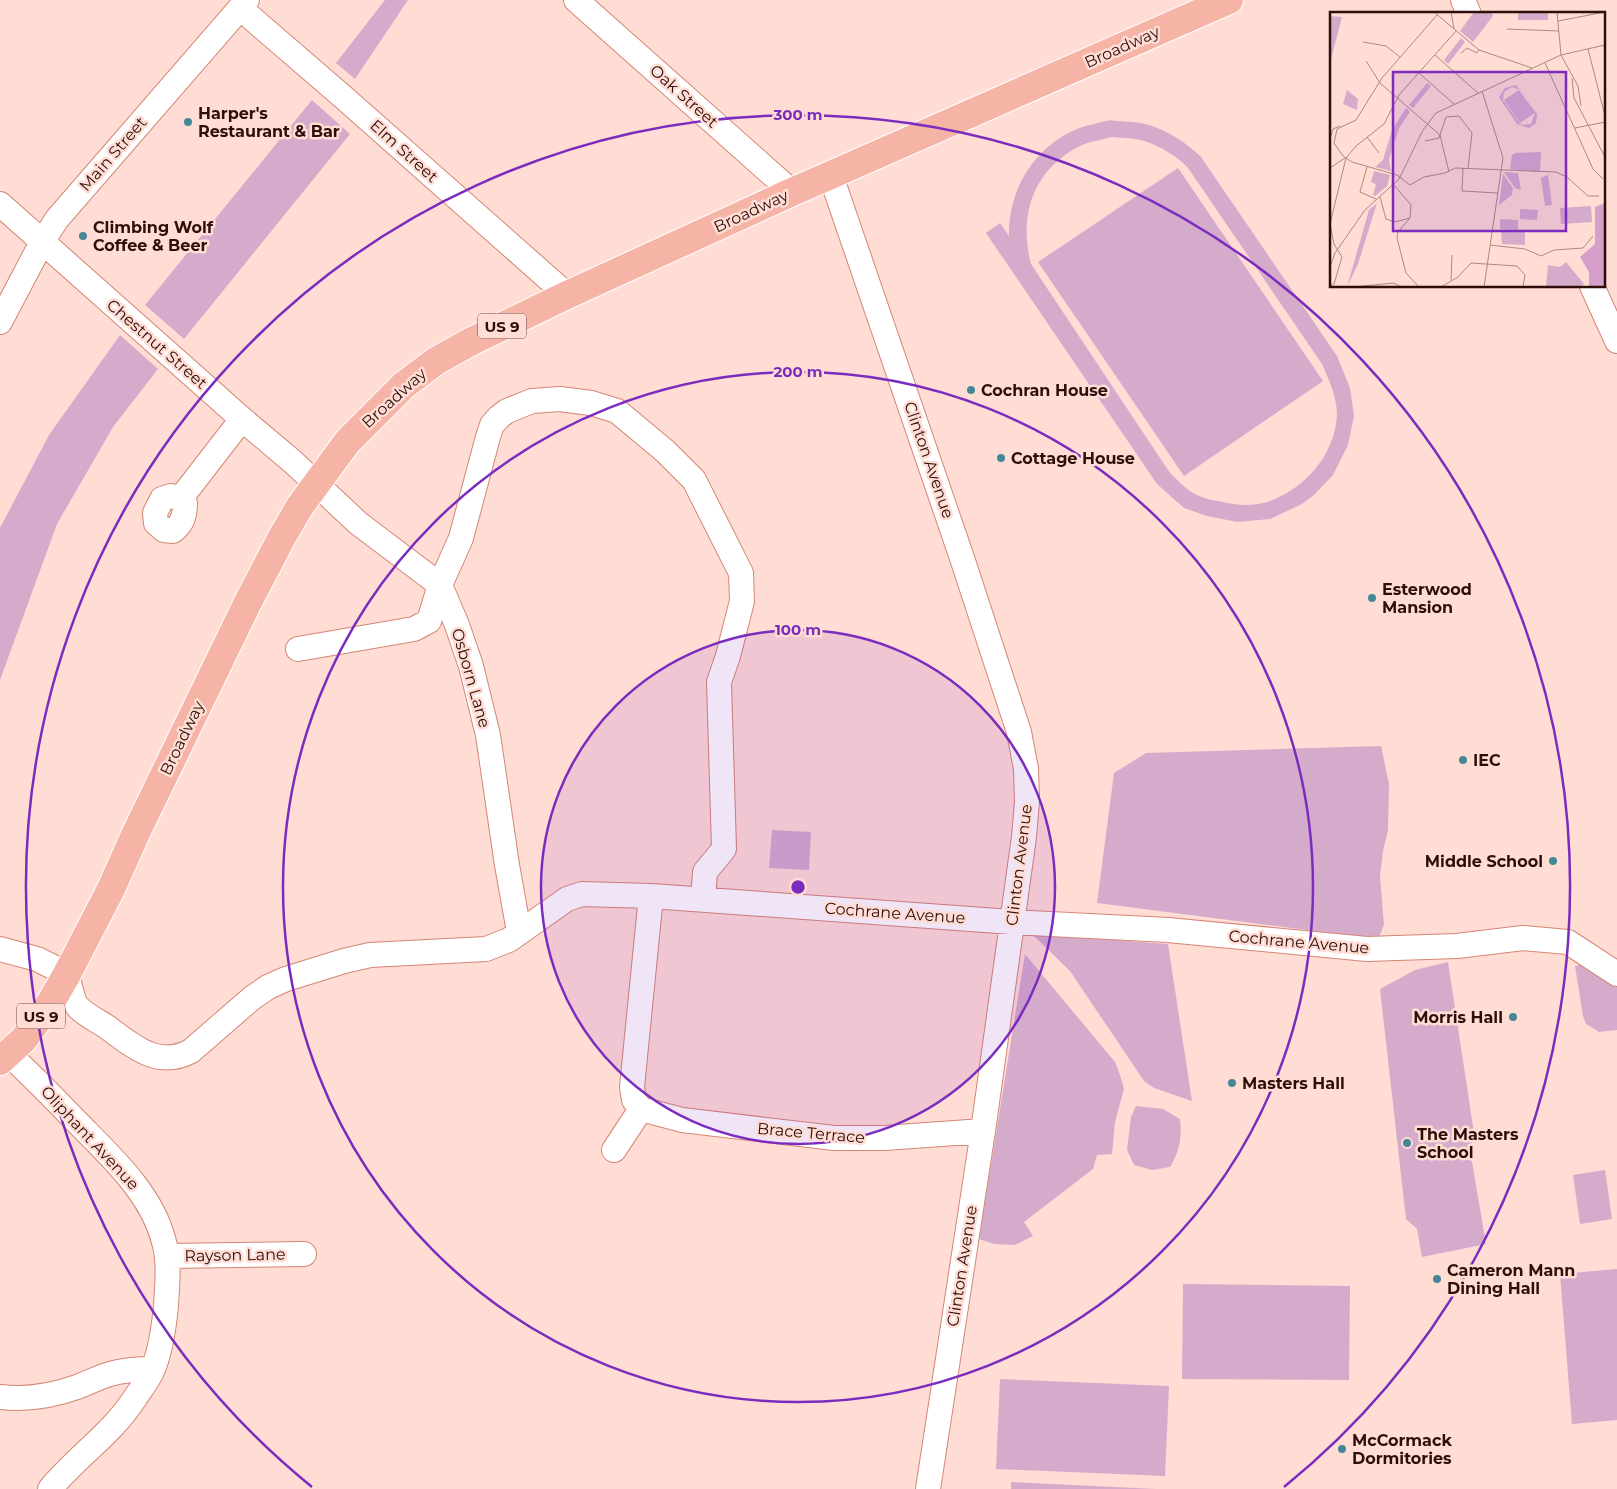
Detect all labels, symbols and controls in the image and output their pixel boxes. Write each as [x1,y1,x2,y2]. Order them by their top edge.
inset map [1330,12,1604,288]
street label: Broadway [1082,22,1163,72]
street label: Oak Street [646,61,722,132]
place label: Harper's Restaurant & Bar [198,104,340,141]
text: 300 m [772,105,823,124]
street label: Main Street [76,113,151,195]
marker: Harper's Restaurant & Bar [182,116,194,128]
street label: Elm Street [366,116,442,187]
street label: Broadway [711,185,792,237]
place label: Climbing Wolf Coffee & Beer [93,218,214,255]
marker: Climbing Wolf Coffee & Beer [77,230,89,242]
street label: Chestnut Street [103,295,211,393]
road number: US 9 [478,314,526,338]
text: 200 m [773,362,823,381]
street label: Broadway [358,364,430,432]
place label: Cochran House [981,381,1108,400]
marker: Cochran House [965,384,977,396]
street label: Clinton Avenue [900,399,958,521]
place label: Cottage House [1011,449,1135,468]
marker: Cottage House [995,452,1007,464]
place label: Esterwood Mansion [1382,580,1472,617]
marker: Esterwood Mansion [1366,592,1378,604]
text: 100 m [775,620,821,639]
street label: Osborn Lane [448,626,494,730]
street label: Broadway [156,698,208,778]
place label: IEC [1473,751,1501,770]
marker: IEC [1457,754,1469,766]
street label: Clinton Avenue [1002,803,1036,927]
place label: Middle School [1425,852,1543,871]
marker: Middle School [1547,855,1559,867]
centre of rings [789,878,807,896]
street label: Cochrane Avenue [824,899,966,927]
street label: Cochrane Avenue [1228,926,1370,958]
road number: US 9 [17,1004,65,1028]
place label: Morris Hall [1413,1008,1503,1027]
marker: Morris Hall [1507,1011,1519,1023]
place label: Masters Hall [1242,1074,1345,1093]
marker: Masters Hall [1226,1077,1238,1089]
street label: Oliphant Avenue [37,1082,143,1194]
street label: Brace Terrace [756,1119,866,1147]
place label: The Masters School [1417,1125,1519,1162]
marker: The Masters School [1401,1137,1413,1149]
street label: Clinton Avenue [943,1204,981,1328]
street label: Rayson Lane [184,1245,286,1265]
place label: Cameron Mann Dining Hall [1447,1261,1575,1298]
marker: Cameron Mann Dining Hall [1431,1273,1443,1285]
place label: McCormack Dormitories [1352,1431,1452,1468]
marker: McCormack Dormitories [1336,1443,1348,1455]

